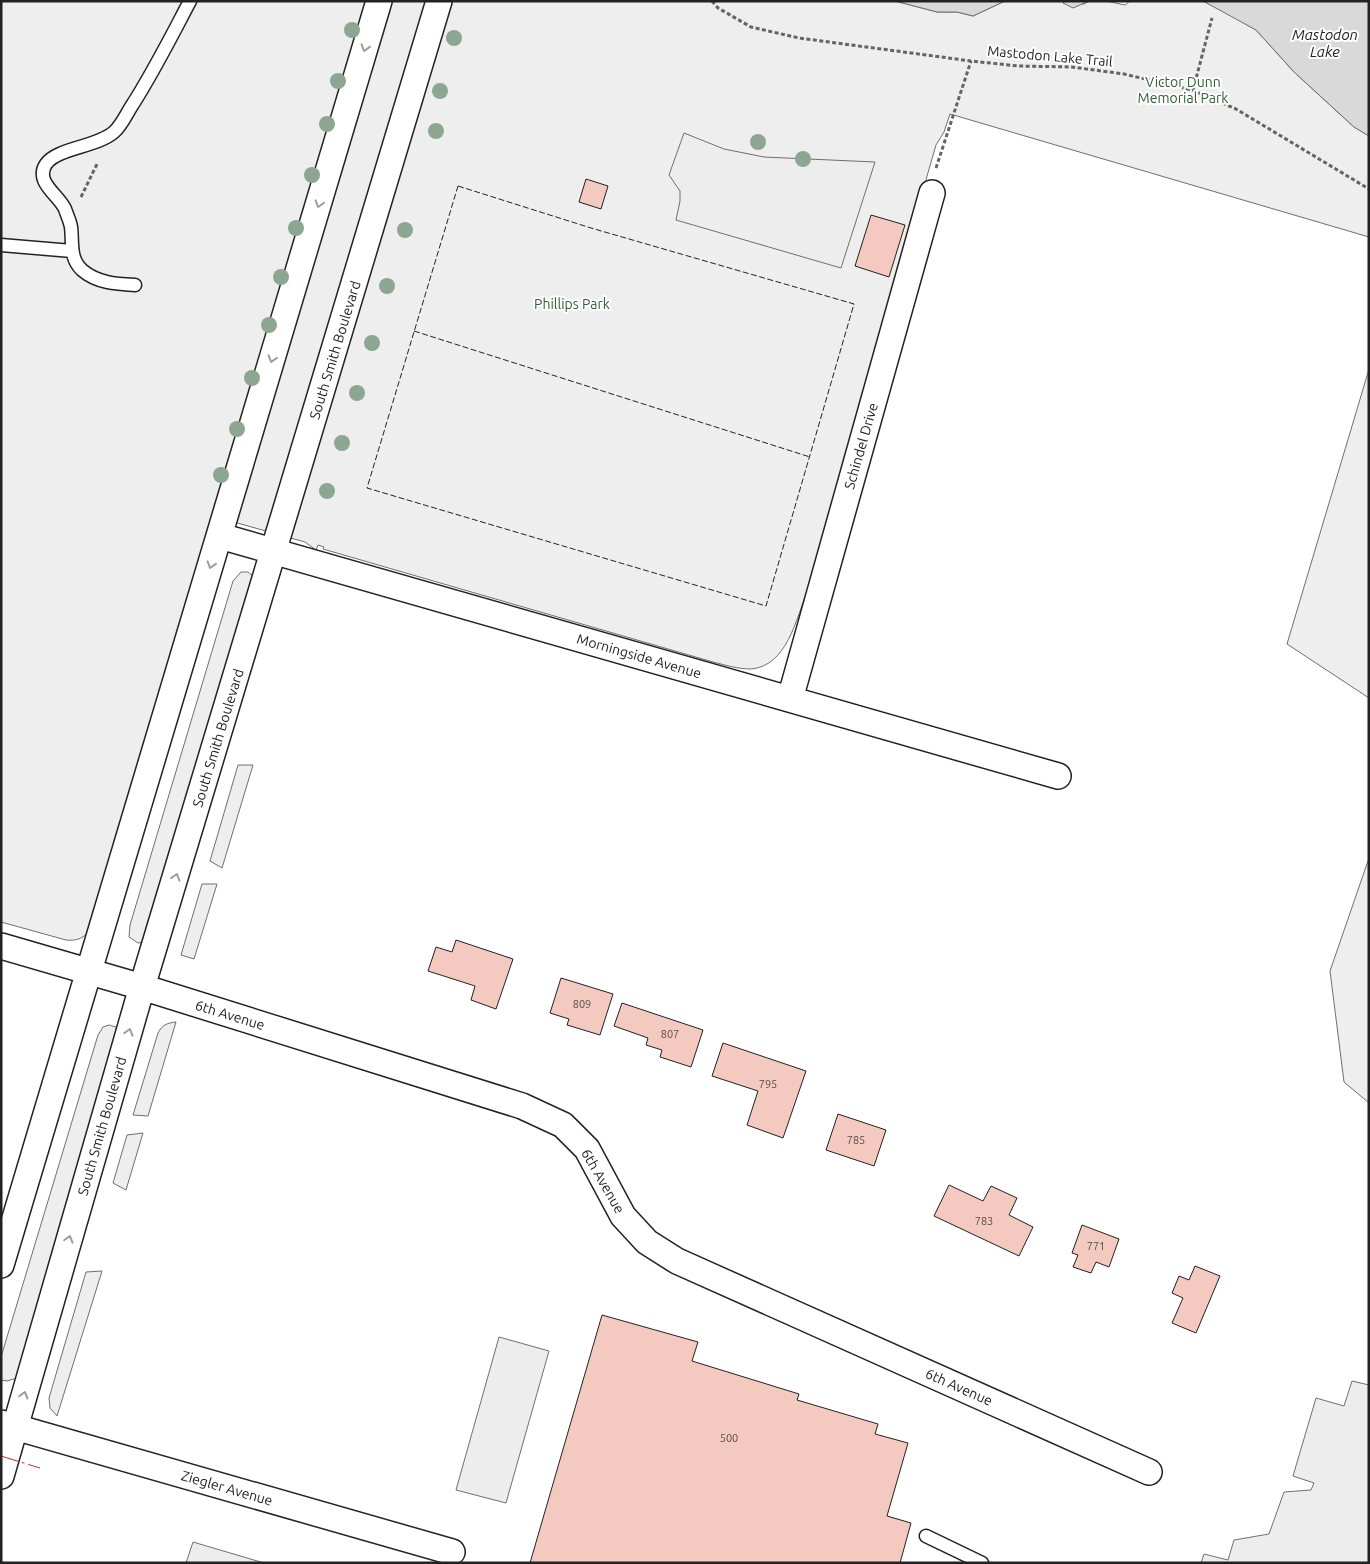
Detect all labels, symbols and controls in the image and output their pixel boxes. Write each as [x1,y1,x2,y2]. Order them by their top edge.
water label: Mastodon Lake [1292,26,1358,60]
one-way arrow [361,43,371,52]
street label: Mastodon Lake Trail [987,43,1114,69]
park label: Victor Dunn Memorial Park [1138,74,1228,106]
one-way arrow [314,199,324,207]
street label: South Smith Boulevard [306,279,364,421]
park label: Phillips Park [534,296,610,312]
one-way arrow [268,355,278,363]
street label: Schindel Drive [841,401,881,491]
one-way arrow [207,561,217,569]
street label: Morningside Avenue [575,631,703,681]
street label: South Smith Boulevard [189,667,247,809]
one-way arrow [170,873,180,881]
street label: 6th Avenue [193,997,267,1033]
house number: 809 [573,998,591,1010]
house number: 807 [661,1028,679,1040]
one-way arrow [124,1029,134,1037]
street label: South Smith Boulevard [75,1055,129,1197]
house number: 795 [759,1078,777,1090]
house number: 785 [847,1134,865,1146]
street label: 6th Avenue [578,1146,628,1216]
house number: 783 [975,1215,993,1227]
one-way arrow [64,1235,74,1244]
house number: 771 [1087,1240,1105,1252]
street label: 6th Avenue [923,1365,995,1409]
one-way arrow [19,1392,29,1400]
house number: 500 [720,1432,738,1444]
street label: Ziegler Avenue [179,1467,275,1509]

